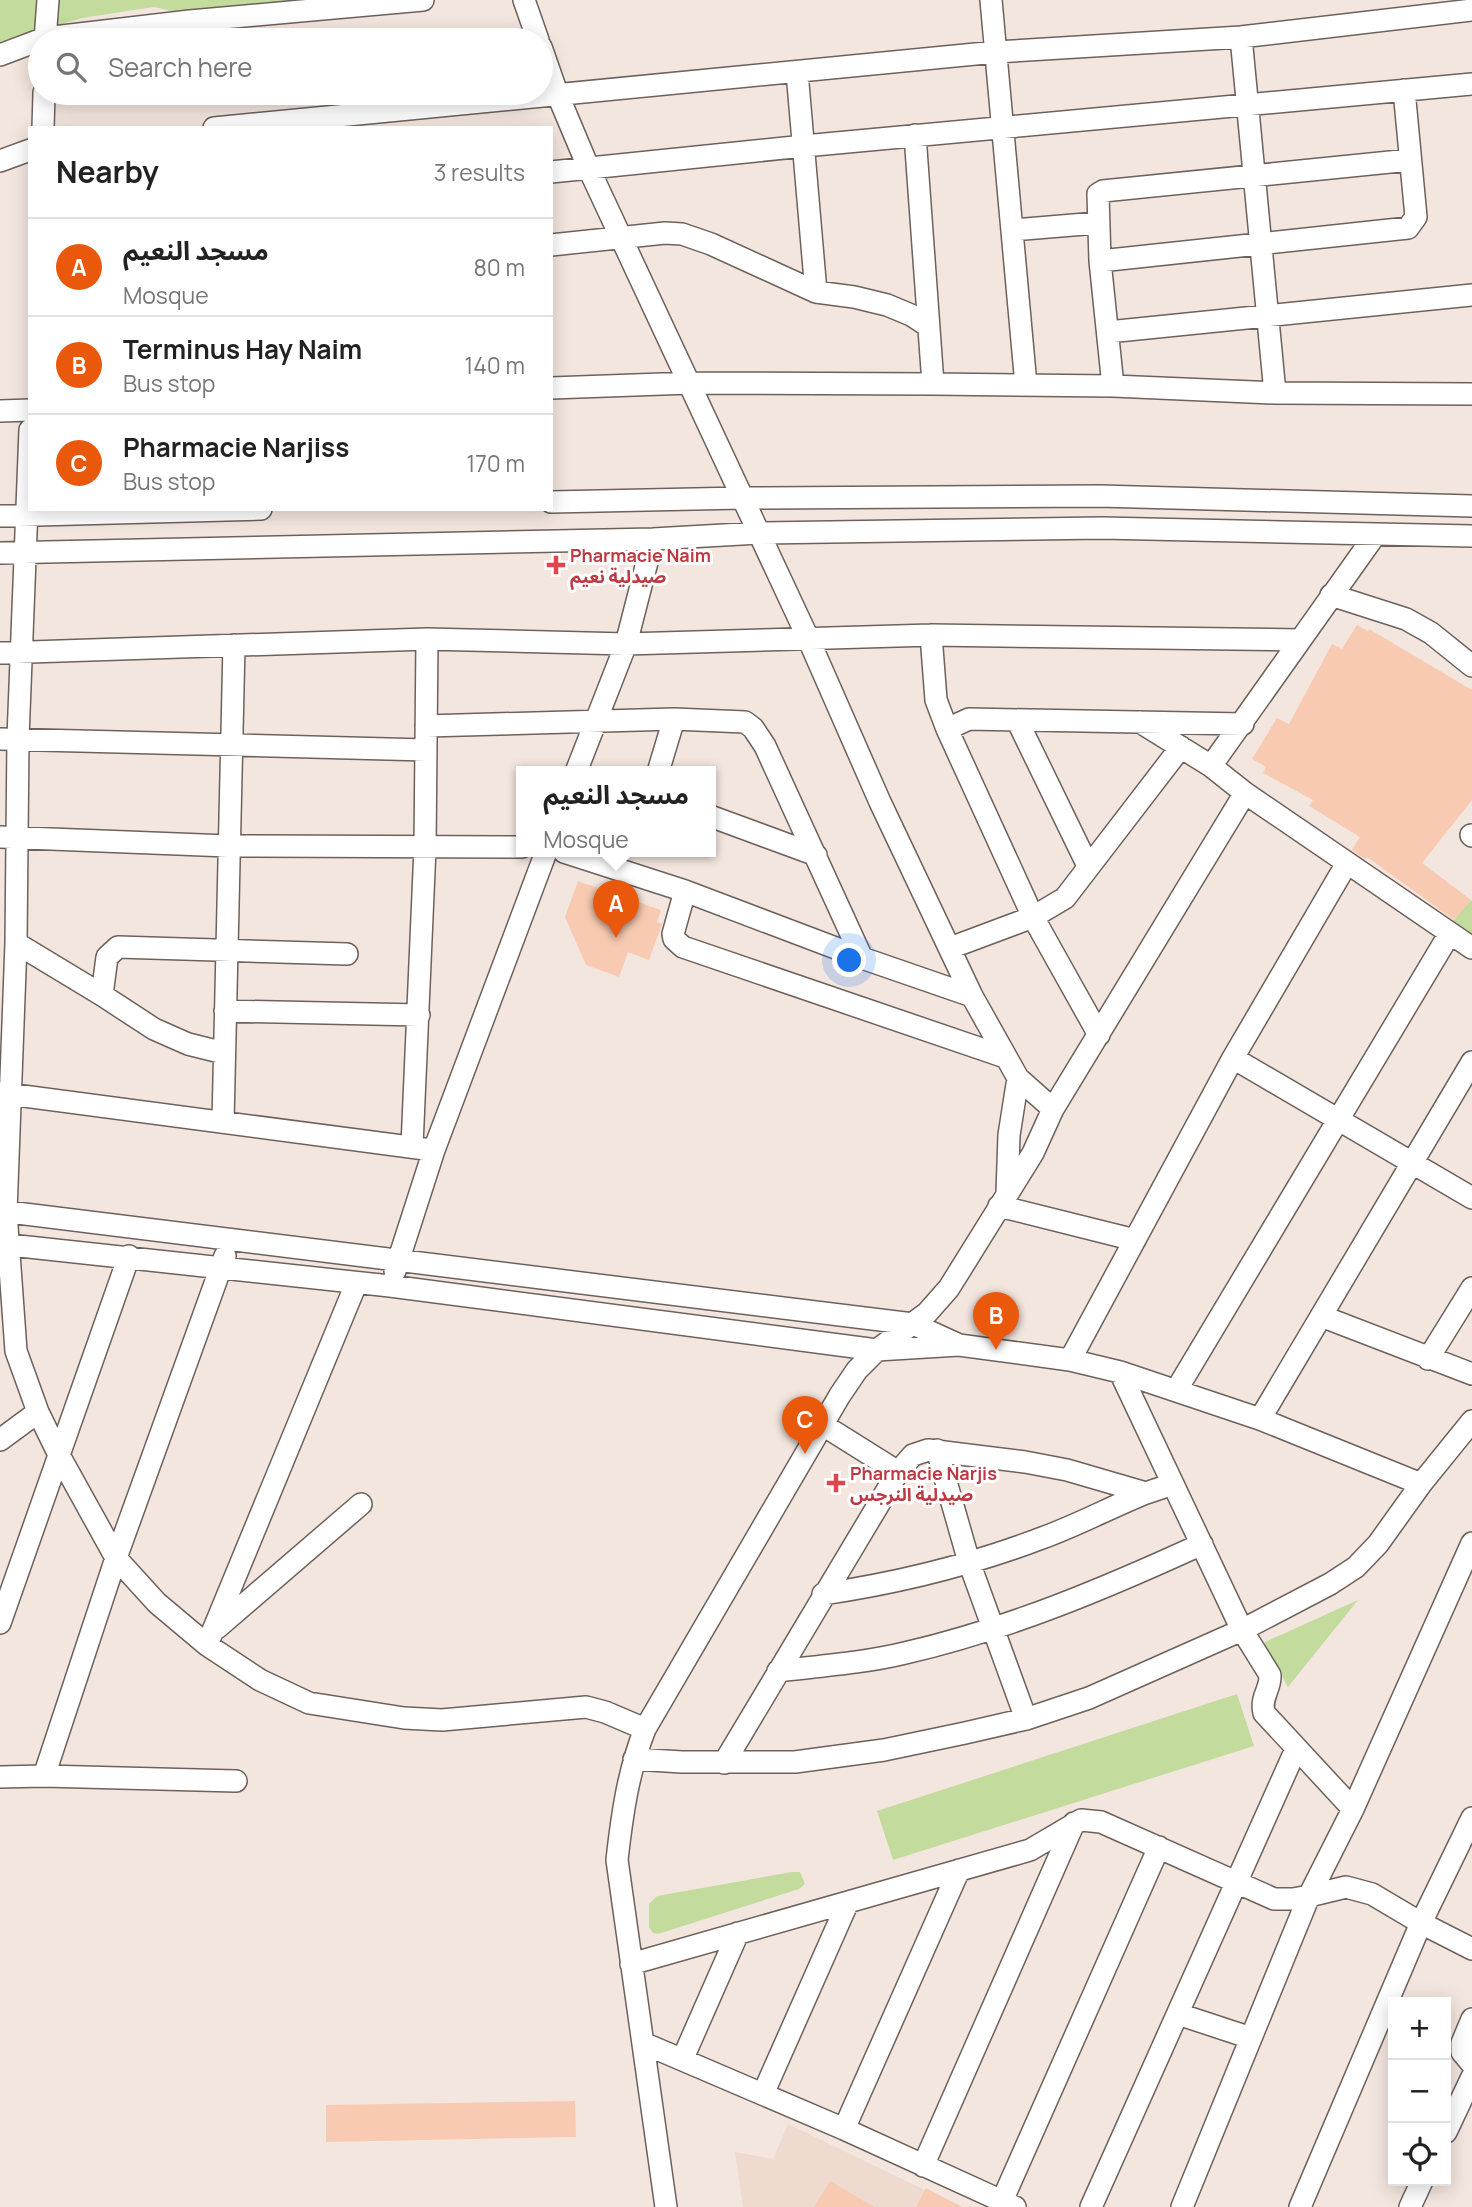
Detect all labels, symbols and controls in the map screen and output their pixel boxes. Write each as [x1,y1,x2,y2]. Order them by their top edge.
search box [28,28,553,105]
icon: search [52,48,90,86]
text: Search here [108,49,253,85]
text: Nearby [56,151,159,192]
text: 3 results [434,156,525,188]
text: مسجد النعيم [123,232,269,268]
text: A [71,251,87,283]
text: 80 m [474,251,525,283]
text: Mosque [123,279,209,311]
text: Terminus Hay Naim [123,331,362,367]
text: B [72,349,86,381]
text: 140 m [464,349,525,381]
text: Bus stop [123,367,215,399]
text: Pharmacie Narjiss [123,429,349,465]
text: C [71,447,88,479]
text: 170 m [466,447,525,479]
text: Bus stop [123,465,215,497]
place label: Pharmacie Naim صيدلية نعيم [570,543,711,590]
marker: Pharmacie Naim صيدلية نعيم [548,557,564,573]
popup [516,766,716,857]
text: مسجد النعيم [543,776,689,812]
text: Mosque [543,823,629,855]
pin: A [593,880,639,938]
your location [832,943,866,977]
pin: B [973,1292,1019,1350]
pin: C [782,1396,828,1454]
place label: Pharmacie Narjis صيدلية النرجس [850,1461,997,1506]
marker: Pharmacie Narjis صيدلية النرجس [828,1475,844,1491]
map controls [1388,1997,1451,2186]
button: + [1388,1997,1451,2060]
button: − [1388,2060,1451,2123]
button: locate [1388,2123,1451,2186]

